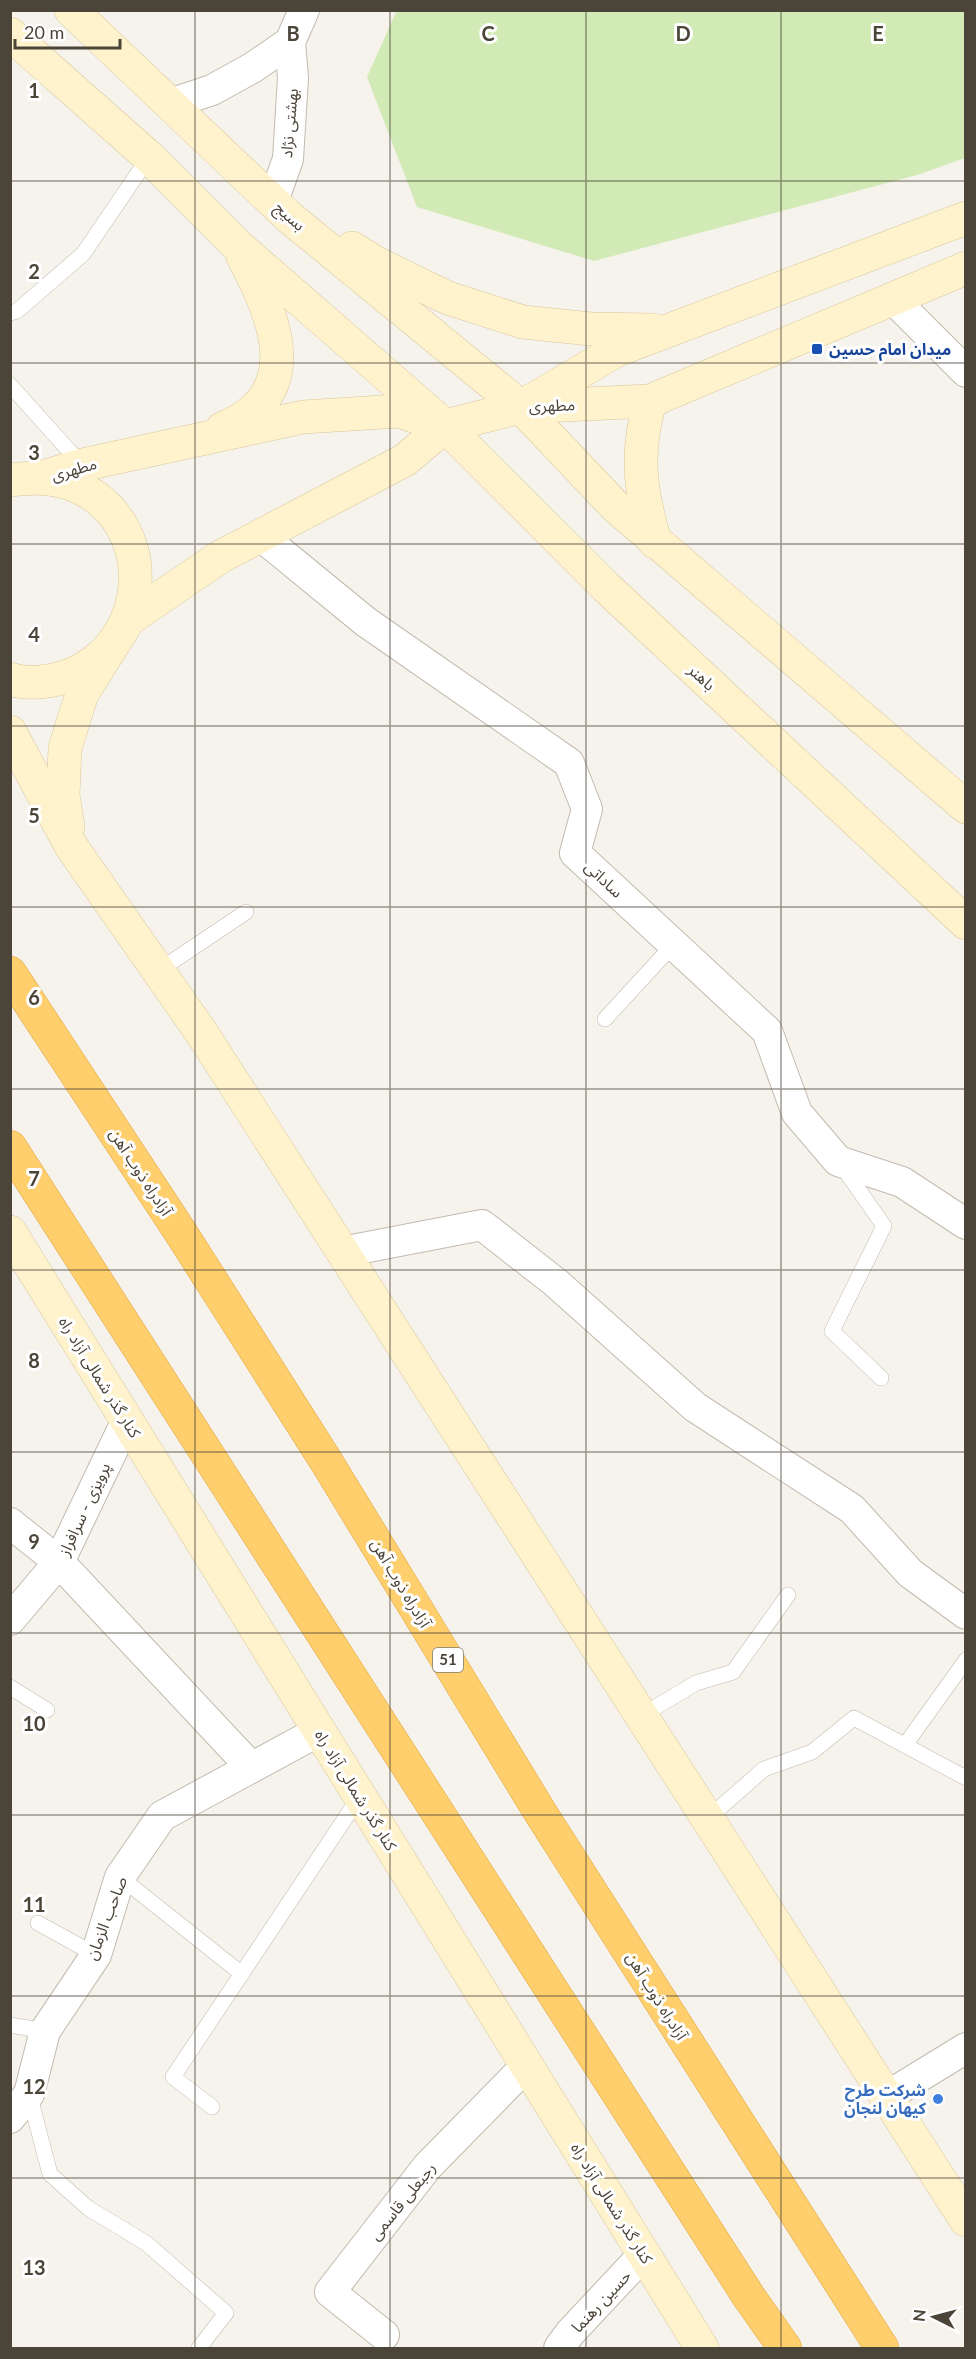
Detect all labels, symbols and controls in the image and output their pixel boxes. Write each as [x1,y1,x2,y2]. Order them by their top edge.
scale bar [15,12,120,50]
text: 20 m [24,21,64,43]
text: B [286,21,300,45]
text: C [481,21,495,45]
text: D [675,21,691,45]
text: E [872,21,884,45]
text: 1 [28,78,40,102]
street label: بهشتی نژاد [276,87,302,159]
street label: بسیج [269,197,309,237]
text: 2 [28,259,40,283]
place label: میدان امام حسین [829,339,951,361]
marker: میدان امام حسین [810,342,824,356]
street label: مطهری [528,394,576,416]
text: 3 [28,440,40,464]
street label: مطهری [49,453,99,485]
text: 4 [28,622,40,646]
street label: باهنر [683,659,720,695]
text: 5 [28,803,40,827]
street label: ساداتی [581,856,627,902]
text: 6 [28,985,40,1009]
street label: آزادراه ذوب آهن [105,1125,177,1220]
text: 7 [28,1166,40,1190]
street label: کنار گذر شمالی آزاد راه [55,1313,145,1441]
text: 8 [28,1348,40,1372]
street label: پرویزی - سرافراز [53,1459,115,1560]
text: 9 [28,1529,40,1553]
street label: آزادراه ذوب آهن [367,1535,436,1632]
road number: 51 [433,1648,463,1672]
text: 10 [22,1711,46,1735]
street label: کنار گذر شمالی آزاد راه [311,1726,401,1854]
street label: صاحب الزمان [81,1873,131,1963]
text: 11 [22,1892,46,1916]
street label: آزادراه ذوب آهن [622,1948,693,2045]
text: 12 [22,2074,46,2098]
place label: شرکت طرح کیهان لنجان [844,2080,927,2118]
marker: شرکت طرح کیهان لنجان [931,2092,945,2106]
street label: کنار گذر شمالی آزاد راه [567,2139,657,2267]
street label: رجبعلی قاسمی [364,2158,440,2244]
text: 13 [22,2255,46,2279]
street label: حسین رهنما [567,2265,635,2337]
north arrow [904,2287,964,2347]
text: N [908,2308,929,2323]

